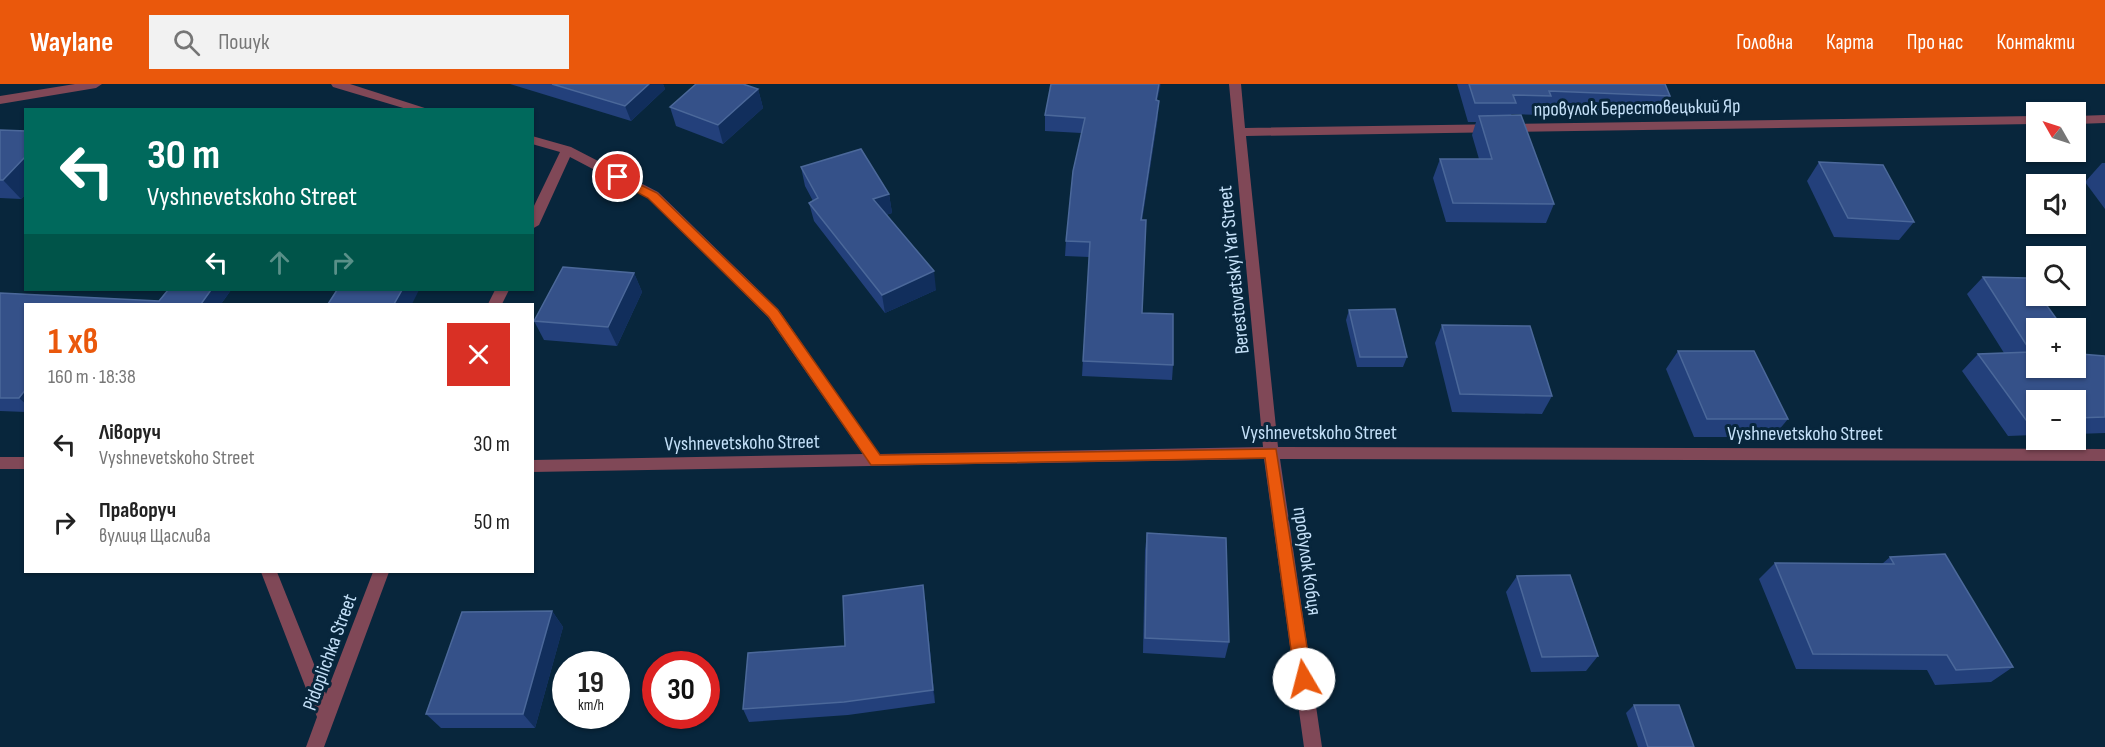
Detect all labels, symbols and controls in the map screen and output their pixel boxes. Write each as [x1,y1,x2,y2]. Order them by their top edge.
search box [149,15,569,69]
text: Waylane [30,26,113,59]
icon: search [170,26,203,59]
text: Пошук [218,29,269,56]
text: Головна [1736,30,1793,55]
text: Карта [1826,30,1874,55]
text: Про нас [1907,30,1963,55]
text: Контакти [1996,30,2075,55]
street label: провулок Берестовецький Яр [1533,94,1741,122]
north arrow [2026,102,2086,162]
map controls [2026,102,2086,450]
text: 30 m [147,130,220,181]
icon: left [48,132,126,210]
pin [592,151,643,202]
icon: arrive [601,160,634,193]
button: sound [2026,174,2086,234]
text: Vyshnevetskoho Street [147,181,357,213]
street label: Berestovetskyi Yar Street [1213,185,1255,355]
icon: left [200,246,233,279]
icon: ahead [263,246,296,279]
icon: right [326,246,359,279]
button: search [2026,246,2086,306]
button: + [2026,318,2086,378]
text: 1 хв [48,321,98,364]
button: close [447,323,510,386]
text: 160 m · 18:38 [48,365,136,389]
button: − [2026,390,2086,450]
text: Ліворуч [99,419,161,446]
street label: Vyshnevetskoho Street [1241,421,1397,445]
street label: Vyshnevetskoho Street [1727,422,1883,446]
icon: left [48,428,81,461]
street label: Vyshnevetskoho Street [664,430,820,456]
text: 30 m [473,431,510,458]
text: Vyshnevetskoho Street [99,446,254,470]
text: Праворуч [99,497,176,524]
icon: right [48,506,81,539]
street label: провулок Кобця [1288,506,1326,617]
text: 50 m [474,509,510,536]
text: вулиця Щаслива [99,524,211,548]
street label: Pidoplichka Street [298,591,362,714]
position arrow [1272,647,1336,711]
speed limit sign: 30 [642,651,720,729]
text: 19 [578,665,604,701]
text: km/h [578,696,604,715]

